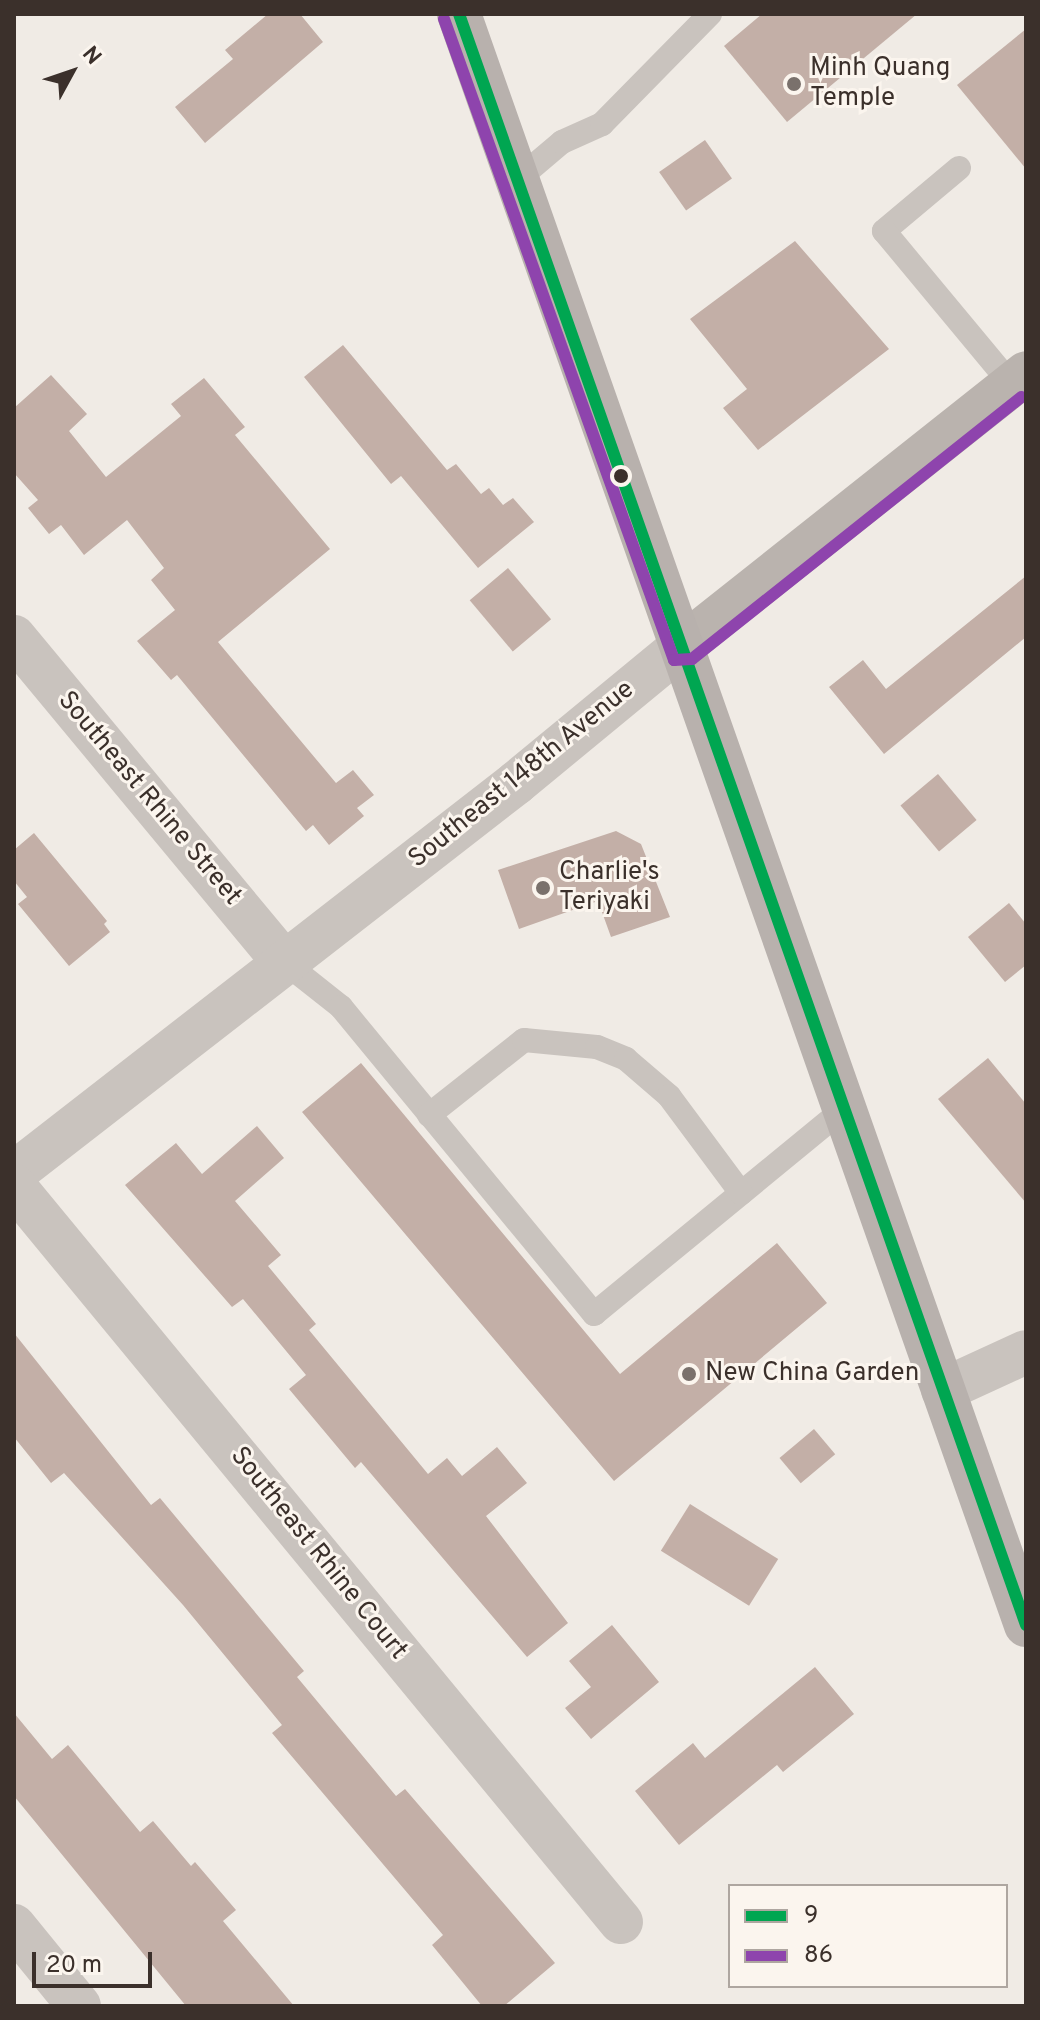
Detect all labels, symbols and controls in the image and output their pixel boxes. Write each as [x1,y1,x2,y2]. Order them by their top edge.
north arrow [32,32,112,112]
text: N [75,42,106,71]
place label: Minh Quang Temple [810,53,950,114]
marker: Minh Quang Temple [785,75,803,93]
unlabelled marker [613,468,629,484]
street label: Southeast 148th Avenue [403,674,641,876]
street label: Southeast Rhine Street [51,686,247,912]
place label: Charlie's Teriyaki [559,857,660,918]
marker: Charlie's Teriyaki [534,879,552,897]
place label: New China Garden [705,1358,919,1390]
marker: New China Garden [680,1365,698,1383]
street label: Southeast Rhine Court [223,1441,413,1667]
legend [728,1884,1008,1988]
text: 9 [804,1901,818,1931]
scale bar [36,1936,156,1986]
text: 86 [804,1941,833,1971]
text: 20 m [46,1951,102,1981]

